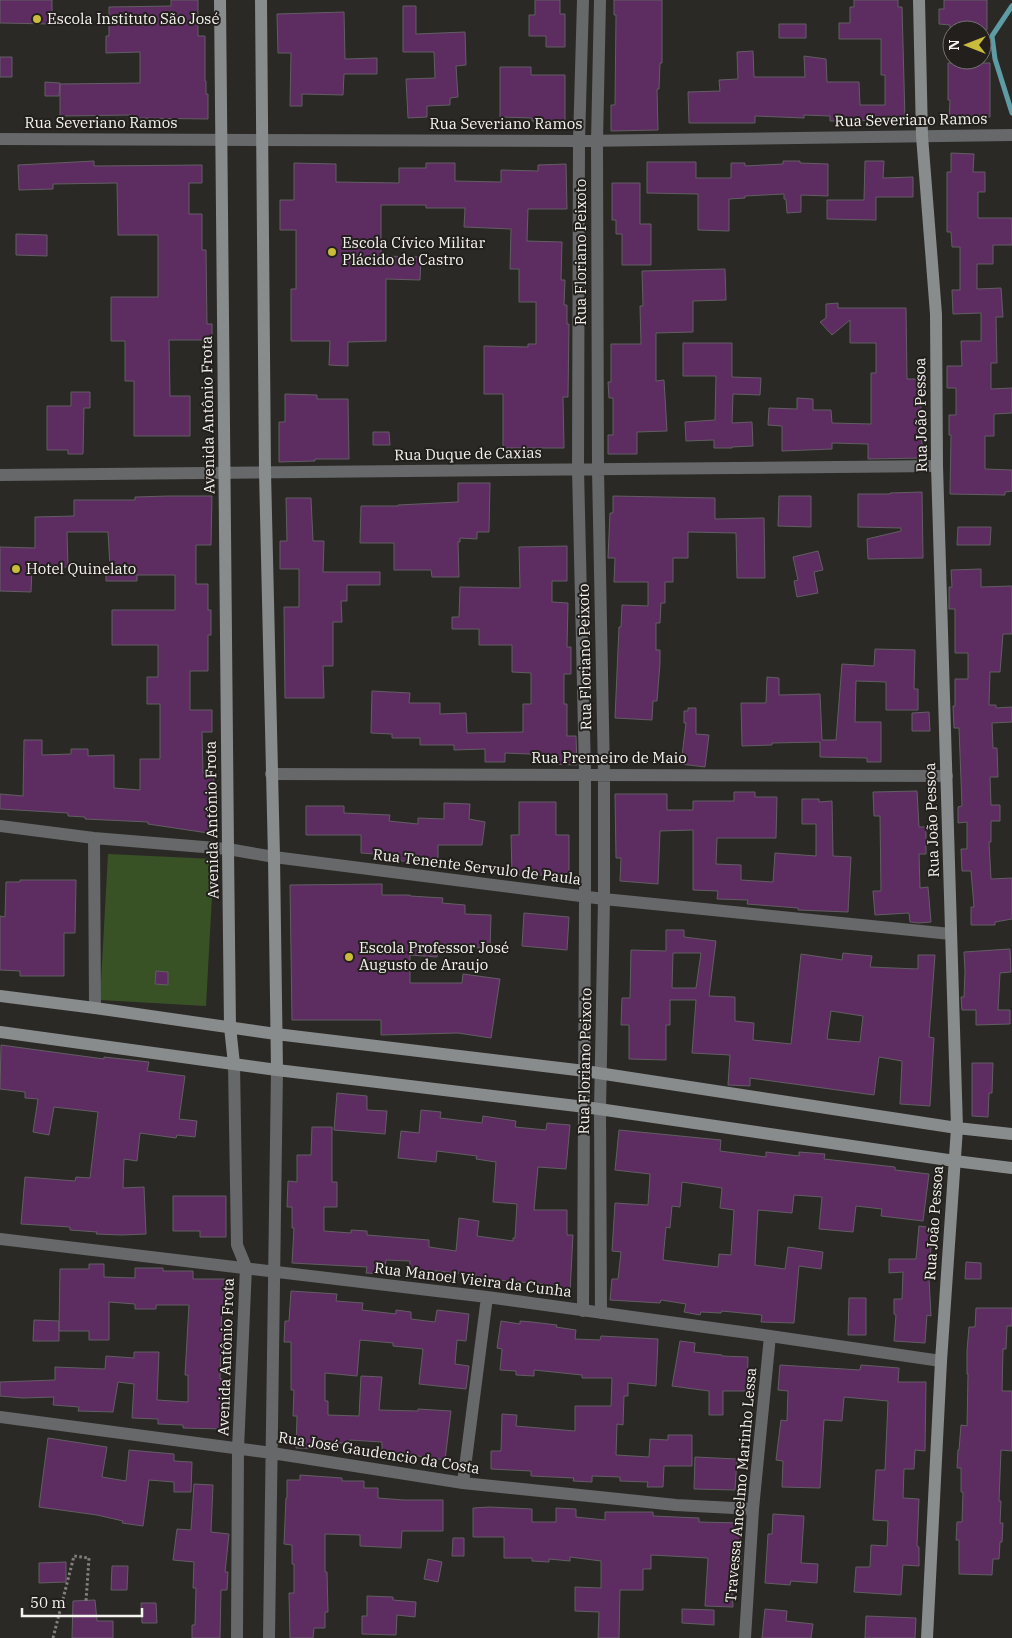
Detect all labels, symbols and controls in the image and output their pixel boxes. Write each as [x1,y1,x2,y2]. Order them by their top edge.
place label: Escola Instituto São José [47,9,219,28]
marker: Escola Instituto São José [31,13,43,25]
north arrow [942,20,992,70]
text: N [945,39,963,51]
street label: Rua Severiano Ramos [834,109,988,130]
street label: Rua Severiano Ramos [24,113,178,132]
street label: Rua Severiano Ramos [429,114,583,133]
street label: Rua Floriano Peixoto [571,179,590,325]
place label: Escola Cívico Militar Plácido de Castro [342,233,485,269]
marker: Escola Cívico Militar Plácido de Castro [326,246,338,258]
street label: Avenida Antônio Frota [197,336,218,494]
street label: Rua João Pessoa [910,357,931,473]
street label: Rua Duque de Caxias [394,443,542,464]
place label: Hotel Quinelato [26,559,136,578]
marker: Hotel Quinelato [10,563,22,575]
street label: Rua Floriano Peixoto [574,584,595,730]
street label: Avenida Antônio Frota [201,741,222,899]
street label: Rua Premeiro de Maio [531,748,687,767]
street label: Rua João Pessoa [920,762,943,878]
street label: Rua Tenente Servulo de Paula [372,844,582,889]
place label: Escola Professor José Augusto de Araujo [359,938,509,974]
marker: Escola Professor José Augusto de Araujo [343,951,355,963]
street label: Rua Floriano Peixoto [574,988,595,1134]
street label: Rua João Pessoa [920,1165,947,1281]
street label: Rua Manoel Vieira da Cunha [373,1258,573,1301]
street label: Avenida Antônio Frota [213,1277,238,1436]
street label: Travessa Ancelmo Marinho Lessa [721,1367,760,1603]
street label: Rua José Gaudencio da Costa [277,1427,481,1478]
scale bar [22,1586,142,1618]
text: 50 m [30,1593,66,1612]

